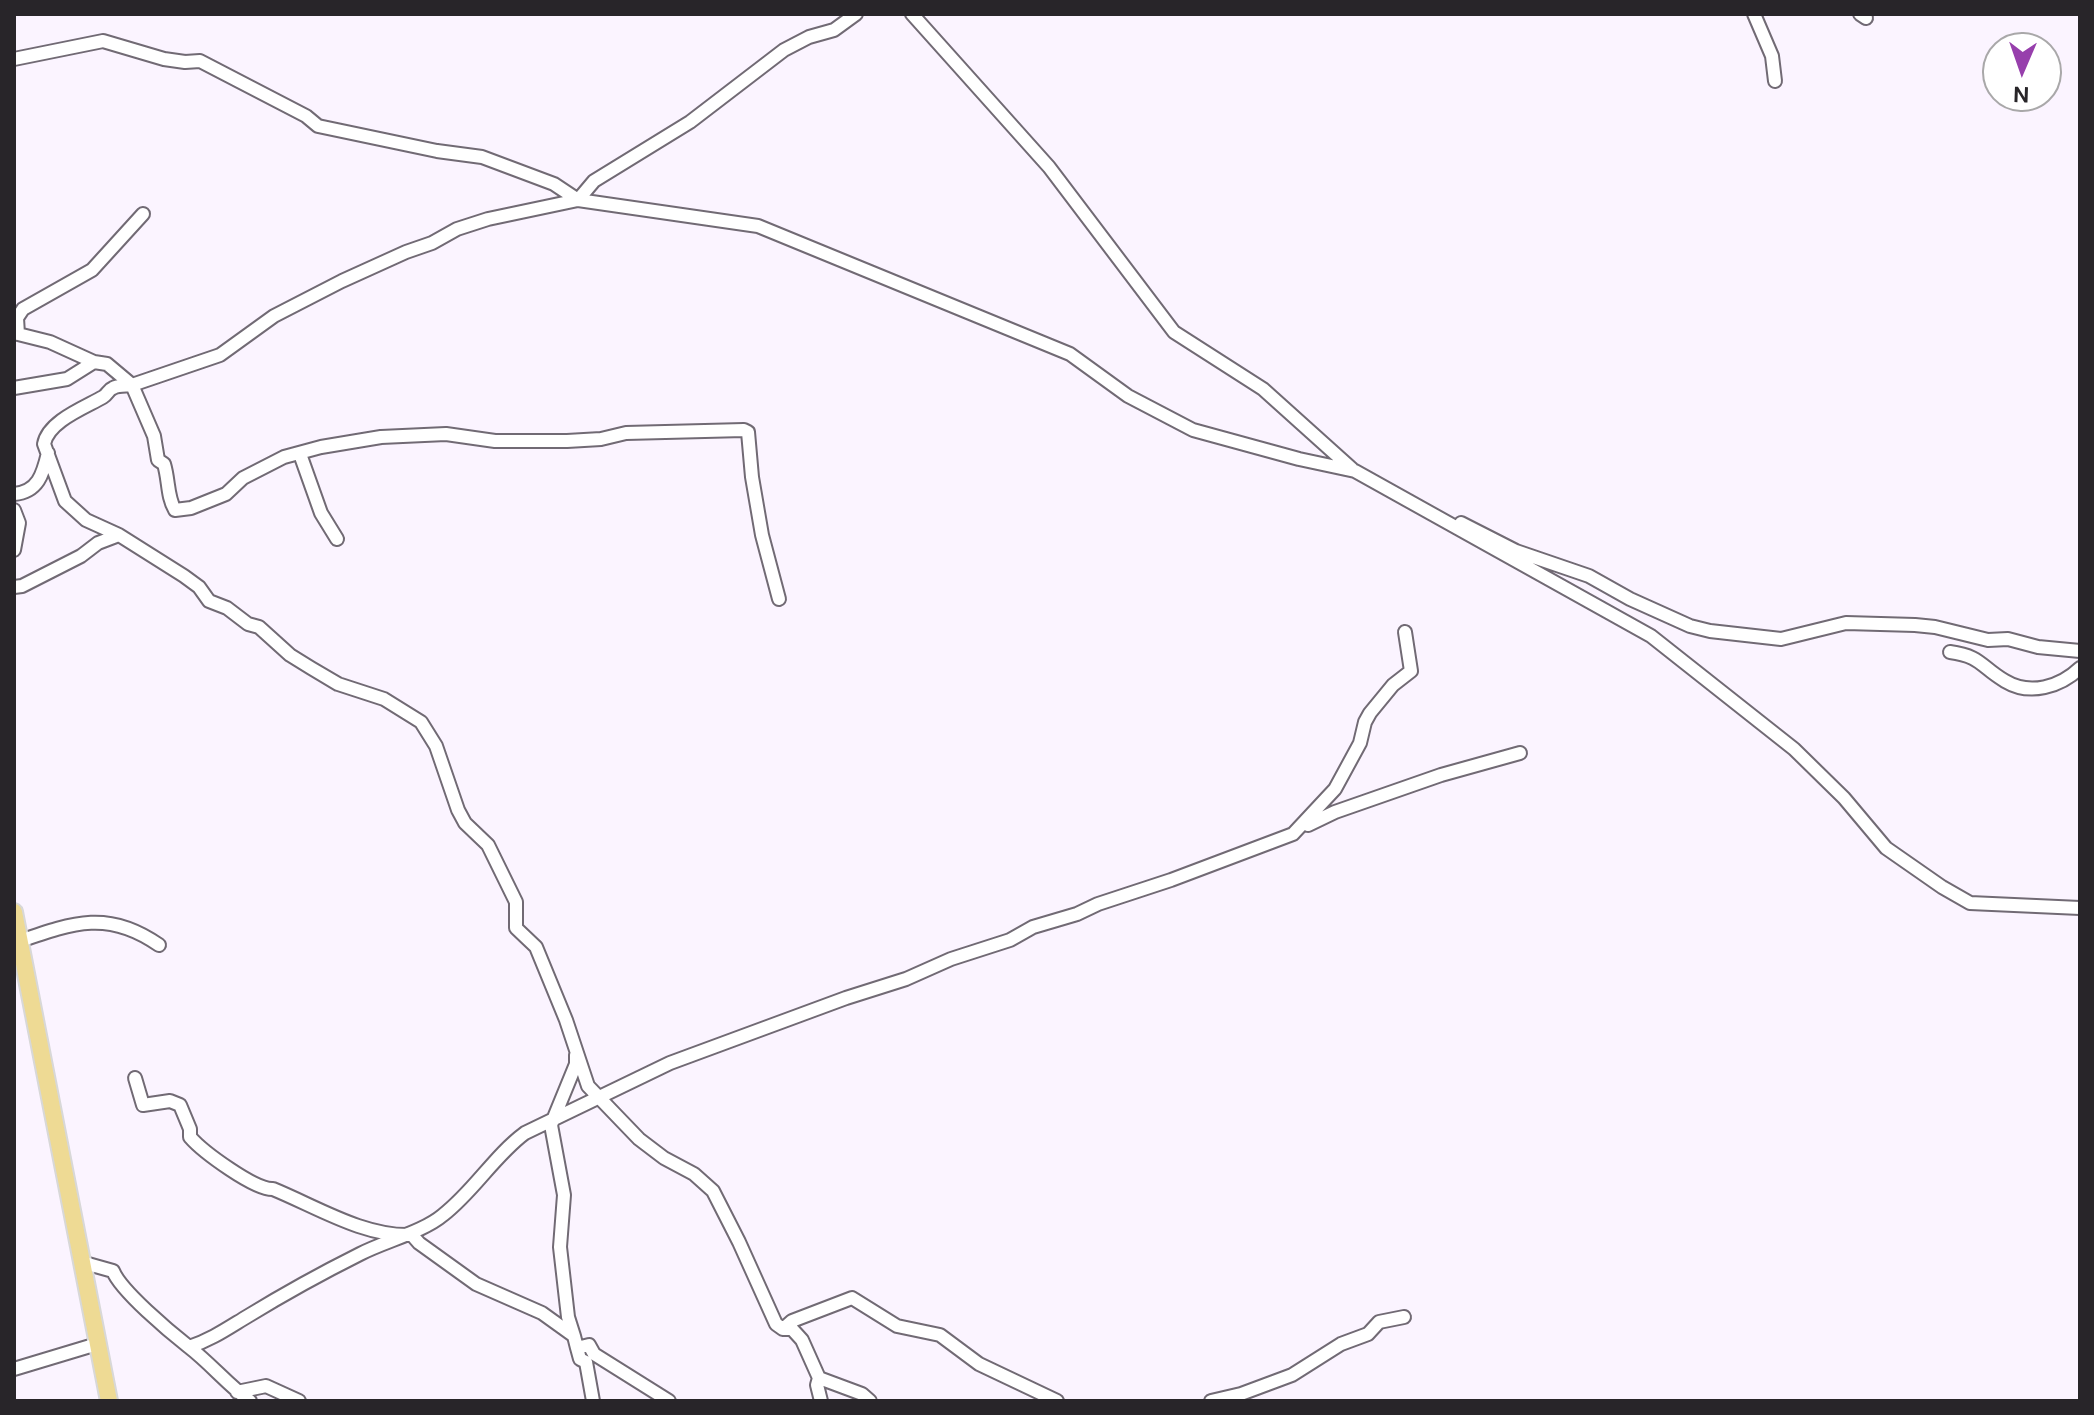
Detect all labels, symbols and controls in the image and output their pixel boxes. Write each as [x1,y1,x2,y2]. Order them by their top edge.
north arrow [1982,32,2062,112]
text: N [2013,80,2030,109]

